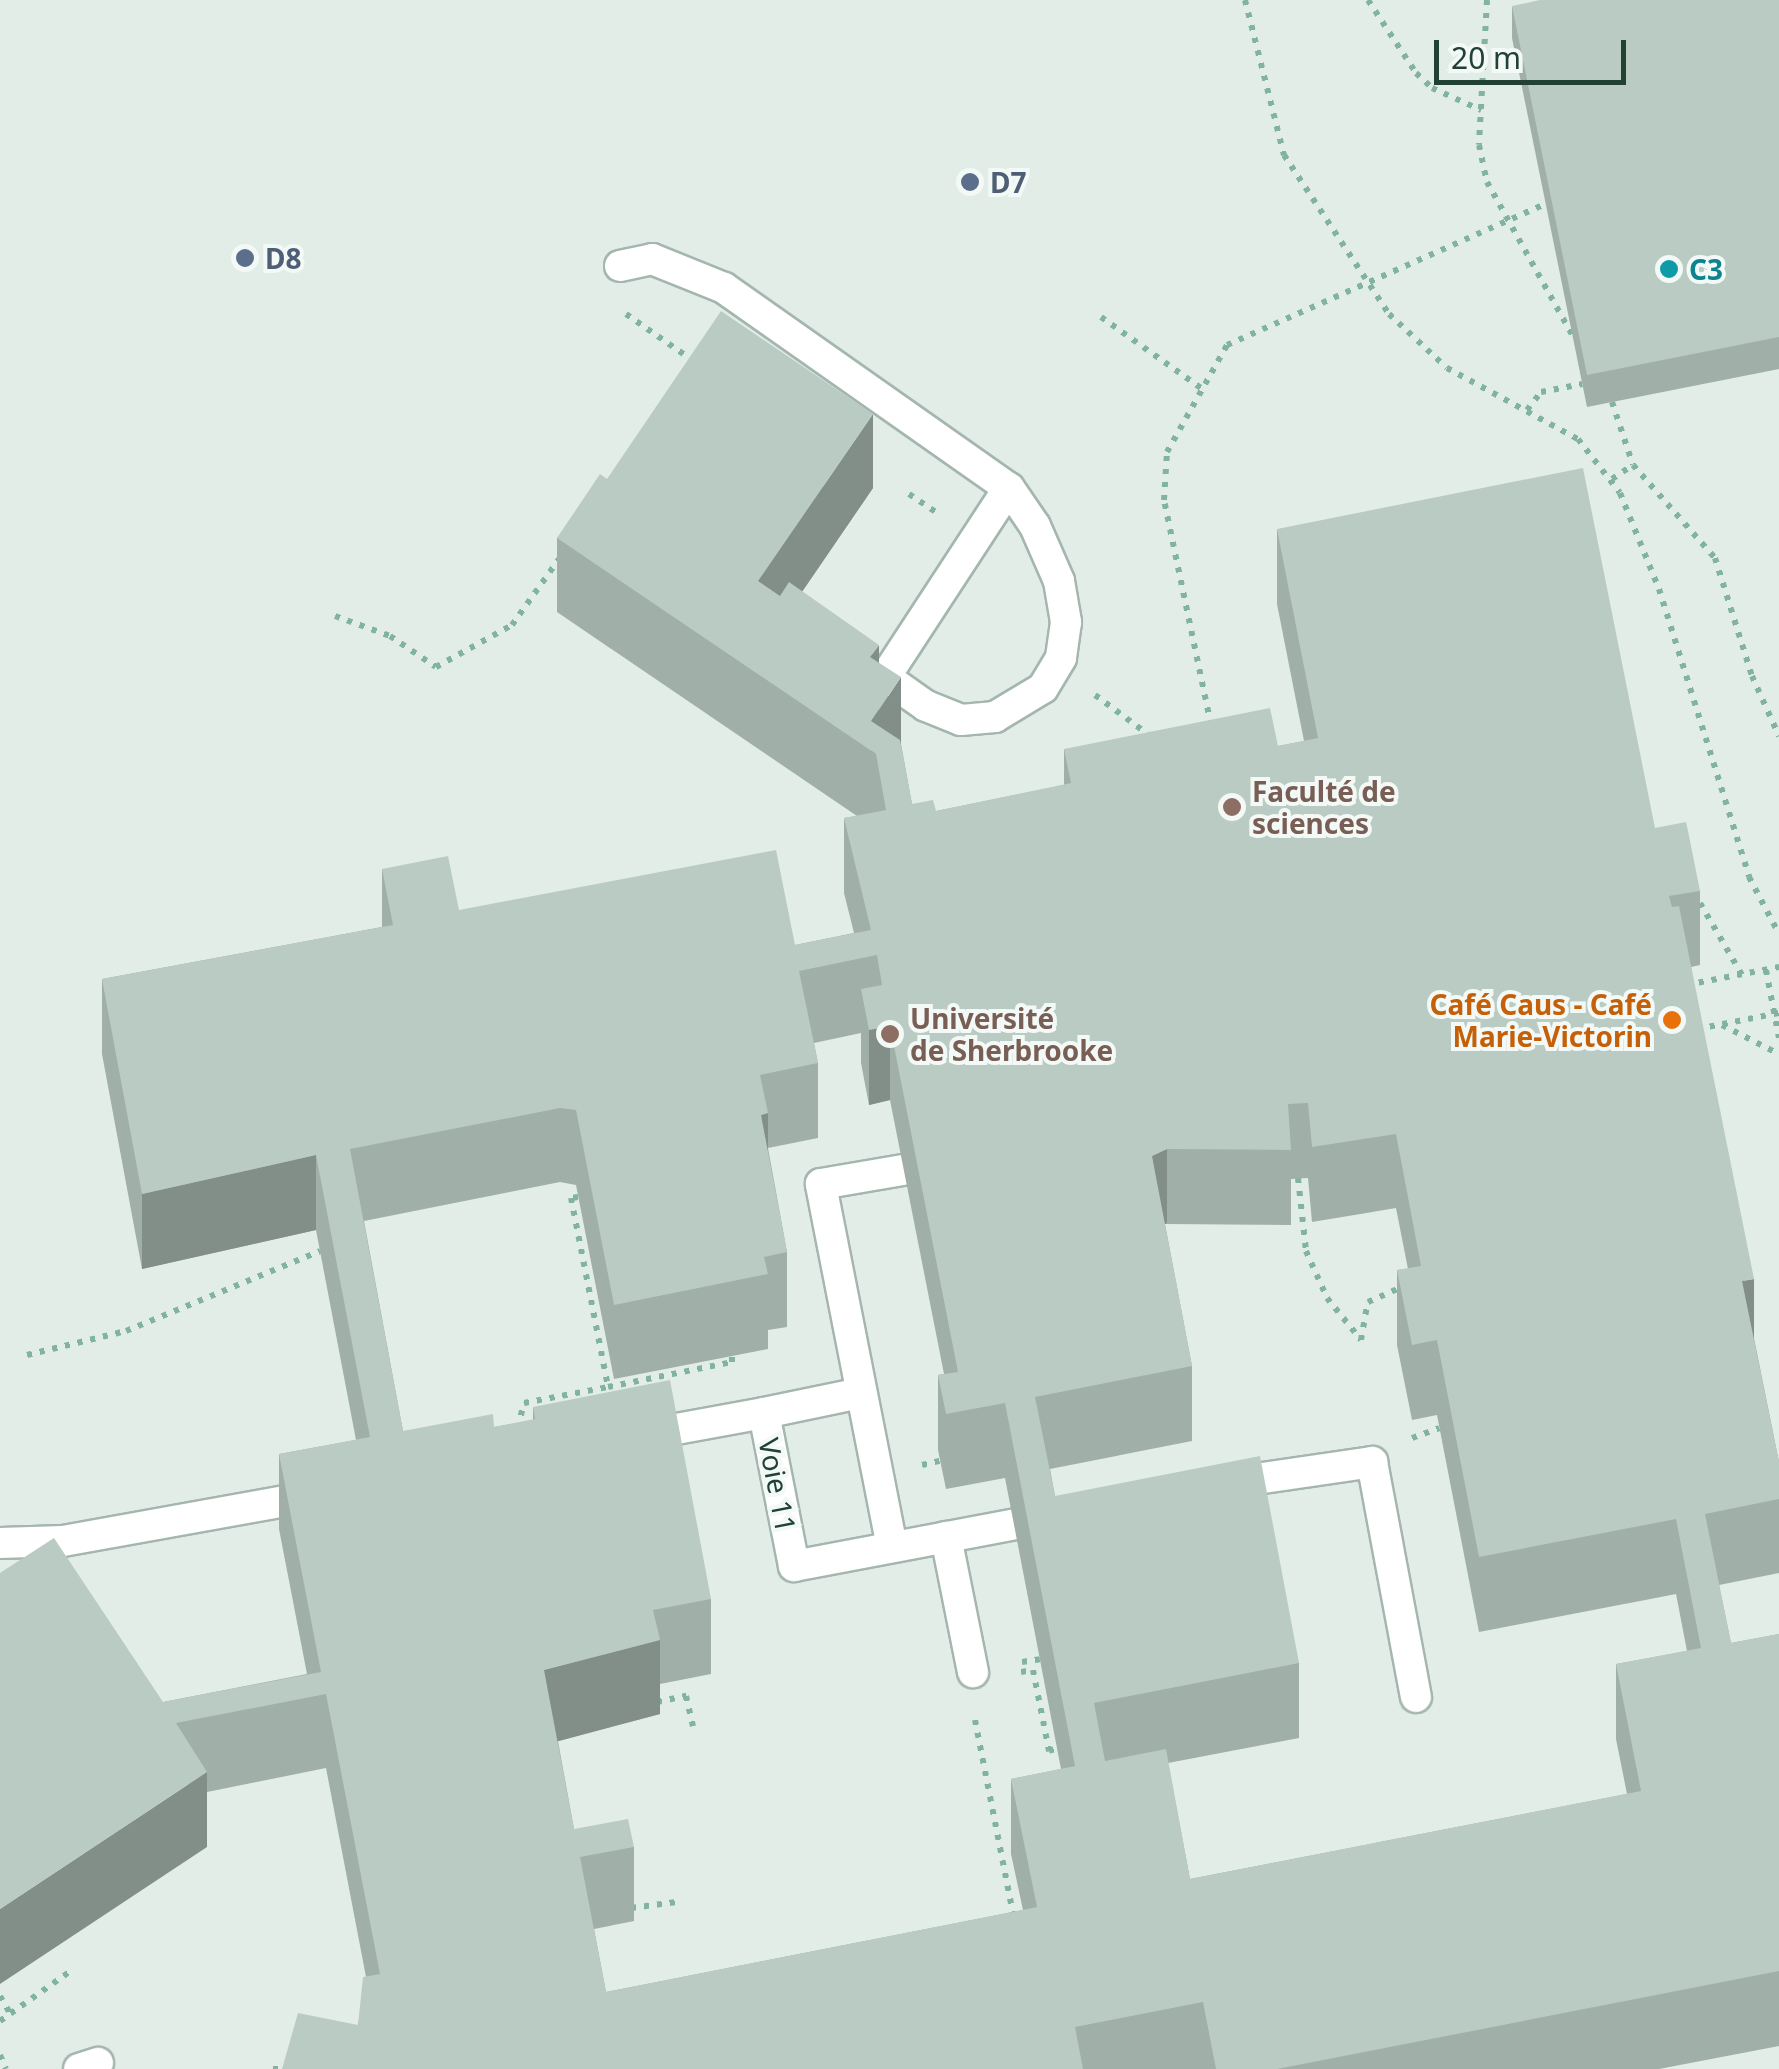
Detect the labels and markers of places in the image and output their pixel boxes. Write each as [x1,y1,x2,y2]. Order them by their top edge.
place label: D7 [990,165,1027,199]
marker: D7 [959,171,981,193]
place label: D8 [265,241,302,275]
marker: D8 [234,247,256,269]
place label: C3 [1689,252,1723,286]
marker: C3 [1658,258,1680,280]
place label: Faculté de sciences [1252,774,1396,840]
marker: Faculté de sciences [1221,796,1243,818]
place label: Café Caus - Café Marie-Victorin [1430,987,1652,1053]
place label: Université de Sherbrooke [910,1001,1113,1067]
marker: Café Caus - Café Marie-Victorin [1661,1009,1683,1031]
marker: Université de Sherbrooke [879,1023,901,1045]

